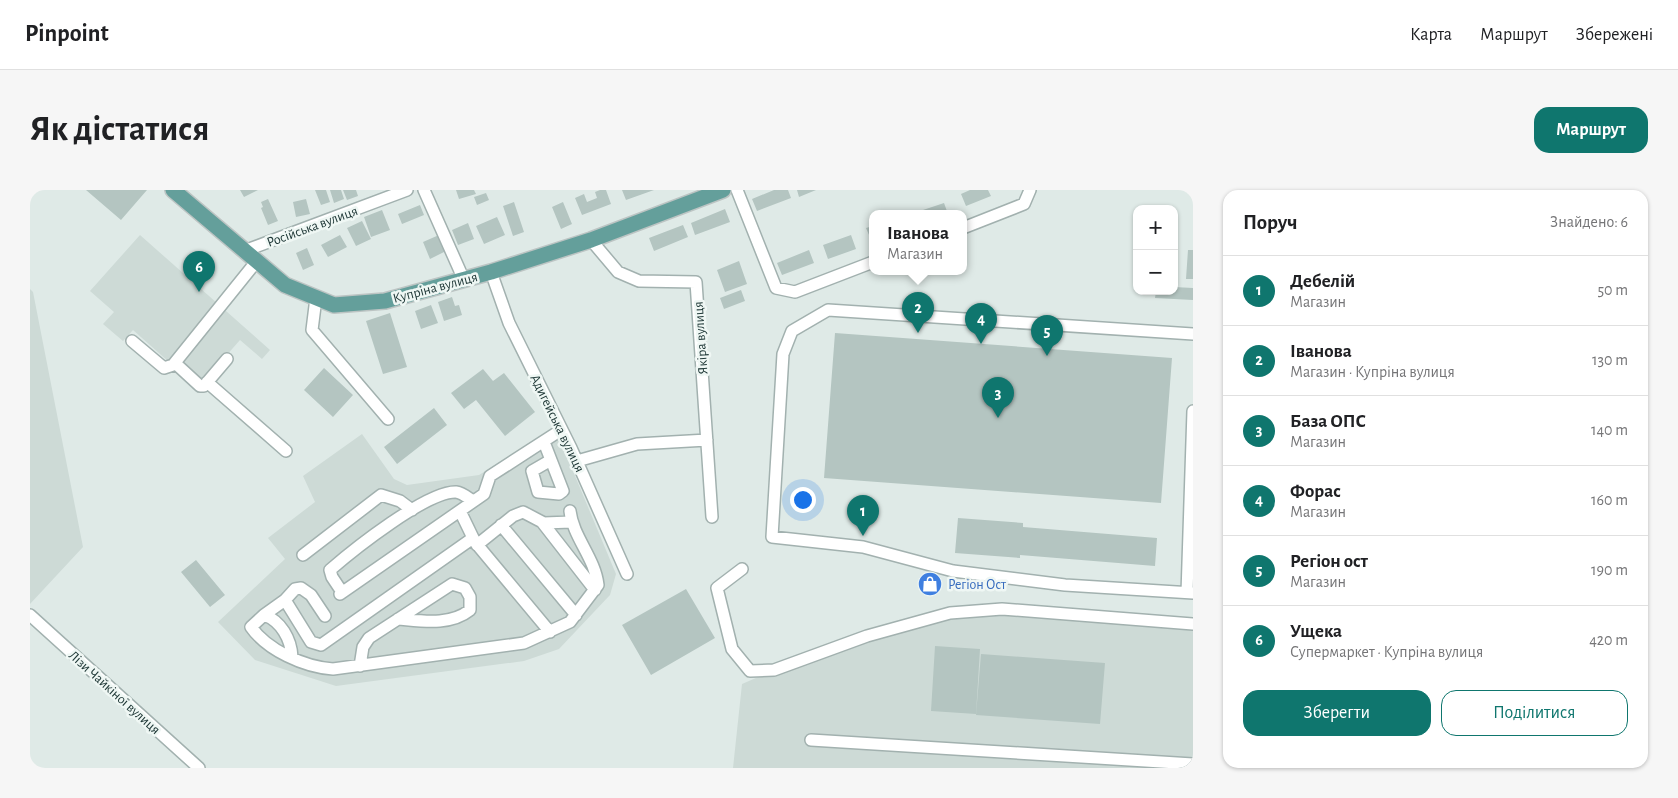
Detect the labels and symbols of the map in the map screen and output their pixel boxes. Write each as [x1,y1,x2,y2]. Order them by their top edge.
street label: Російська вулиця [265,204,360,250]
pin: 6 [183,251,215,292]
street label: Купріна вулиця [391,270,479,306]
pin: 2 [902,292,934,333]
street label: Якіра вулиця [691,301,711,375]
pin: 4 [965,303,997,344]
pin: 5 [1031,315,1063,356]
street label: Адигейська вулиця [527,372,587,475]
pin: 3 [982,377,1014,418]
your location [790,487,816,513]
pin: 1 [847,495,879,536]
shop icon: Регіон Ост [917,571,943,597]
place label: Регіон Ост [948,578,1007,592]
street label: Лізи Чайкіної вулиця [66,648,163,737]

